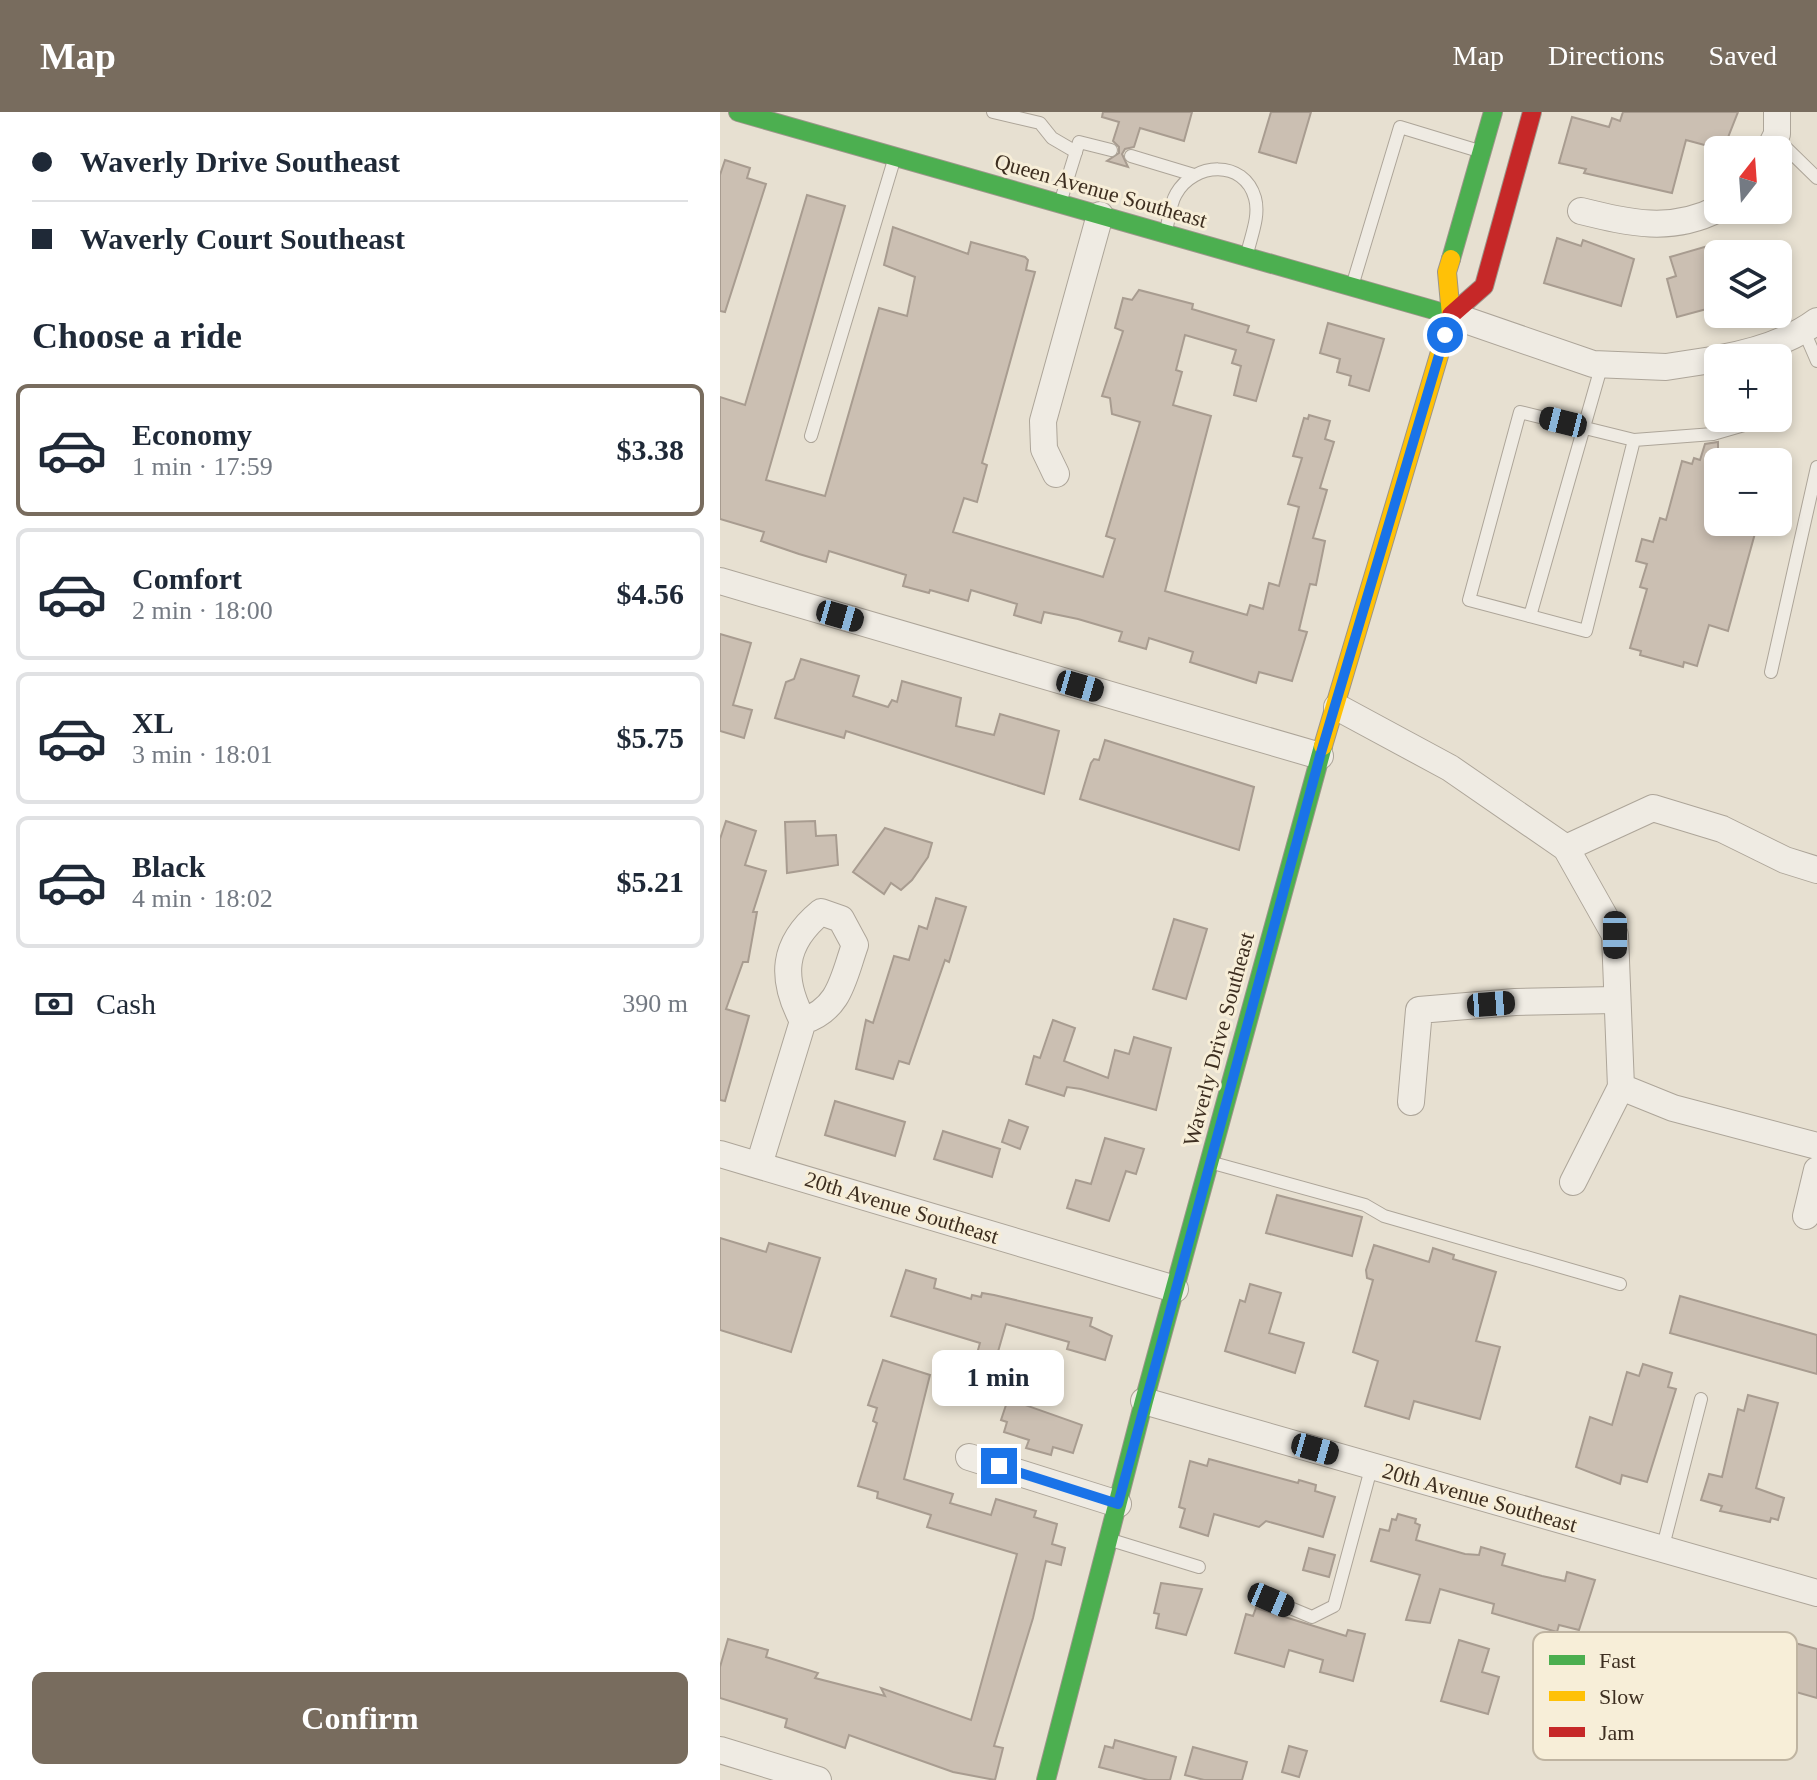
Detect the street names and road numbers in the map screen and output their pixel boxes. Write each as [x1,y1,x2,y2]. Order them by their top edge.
street label: Queen Avenue Southeast [992,148,1210,233]
street label: Waverly Drive Southeast [1178,929,1259,1149]
street label: 20th Avenue Southeast [802,1166,1002,1249]
street label: 20th Avenue Southeast [1380,1458,1580,1537]

